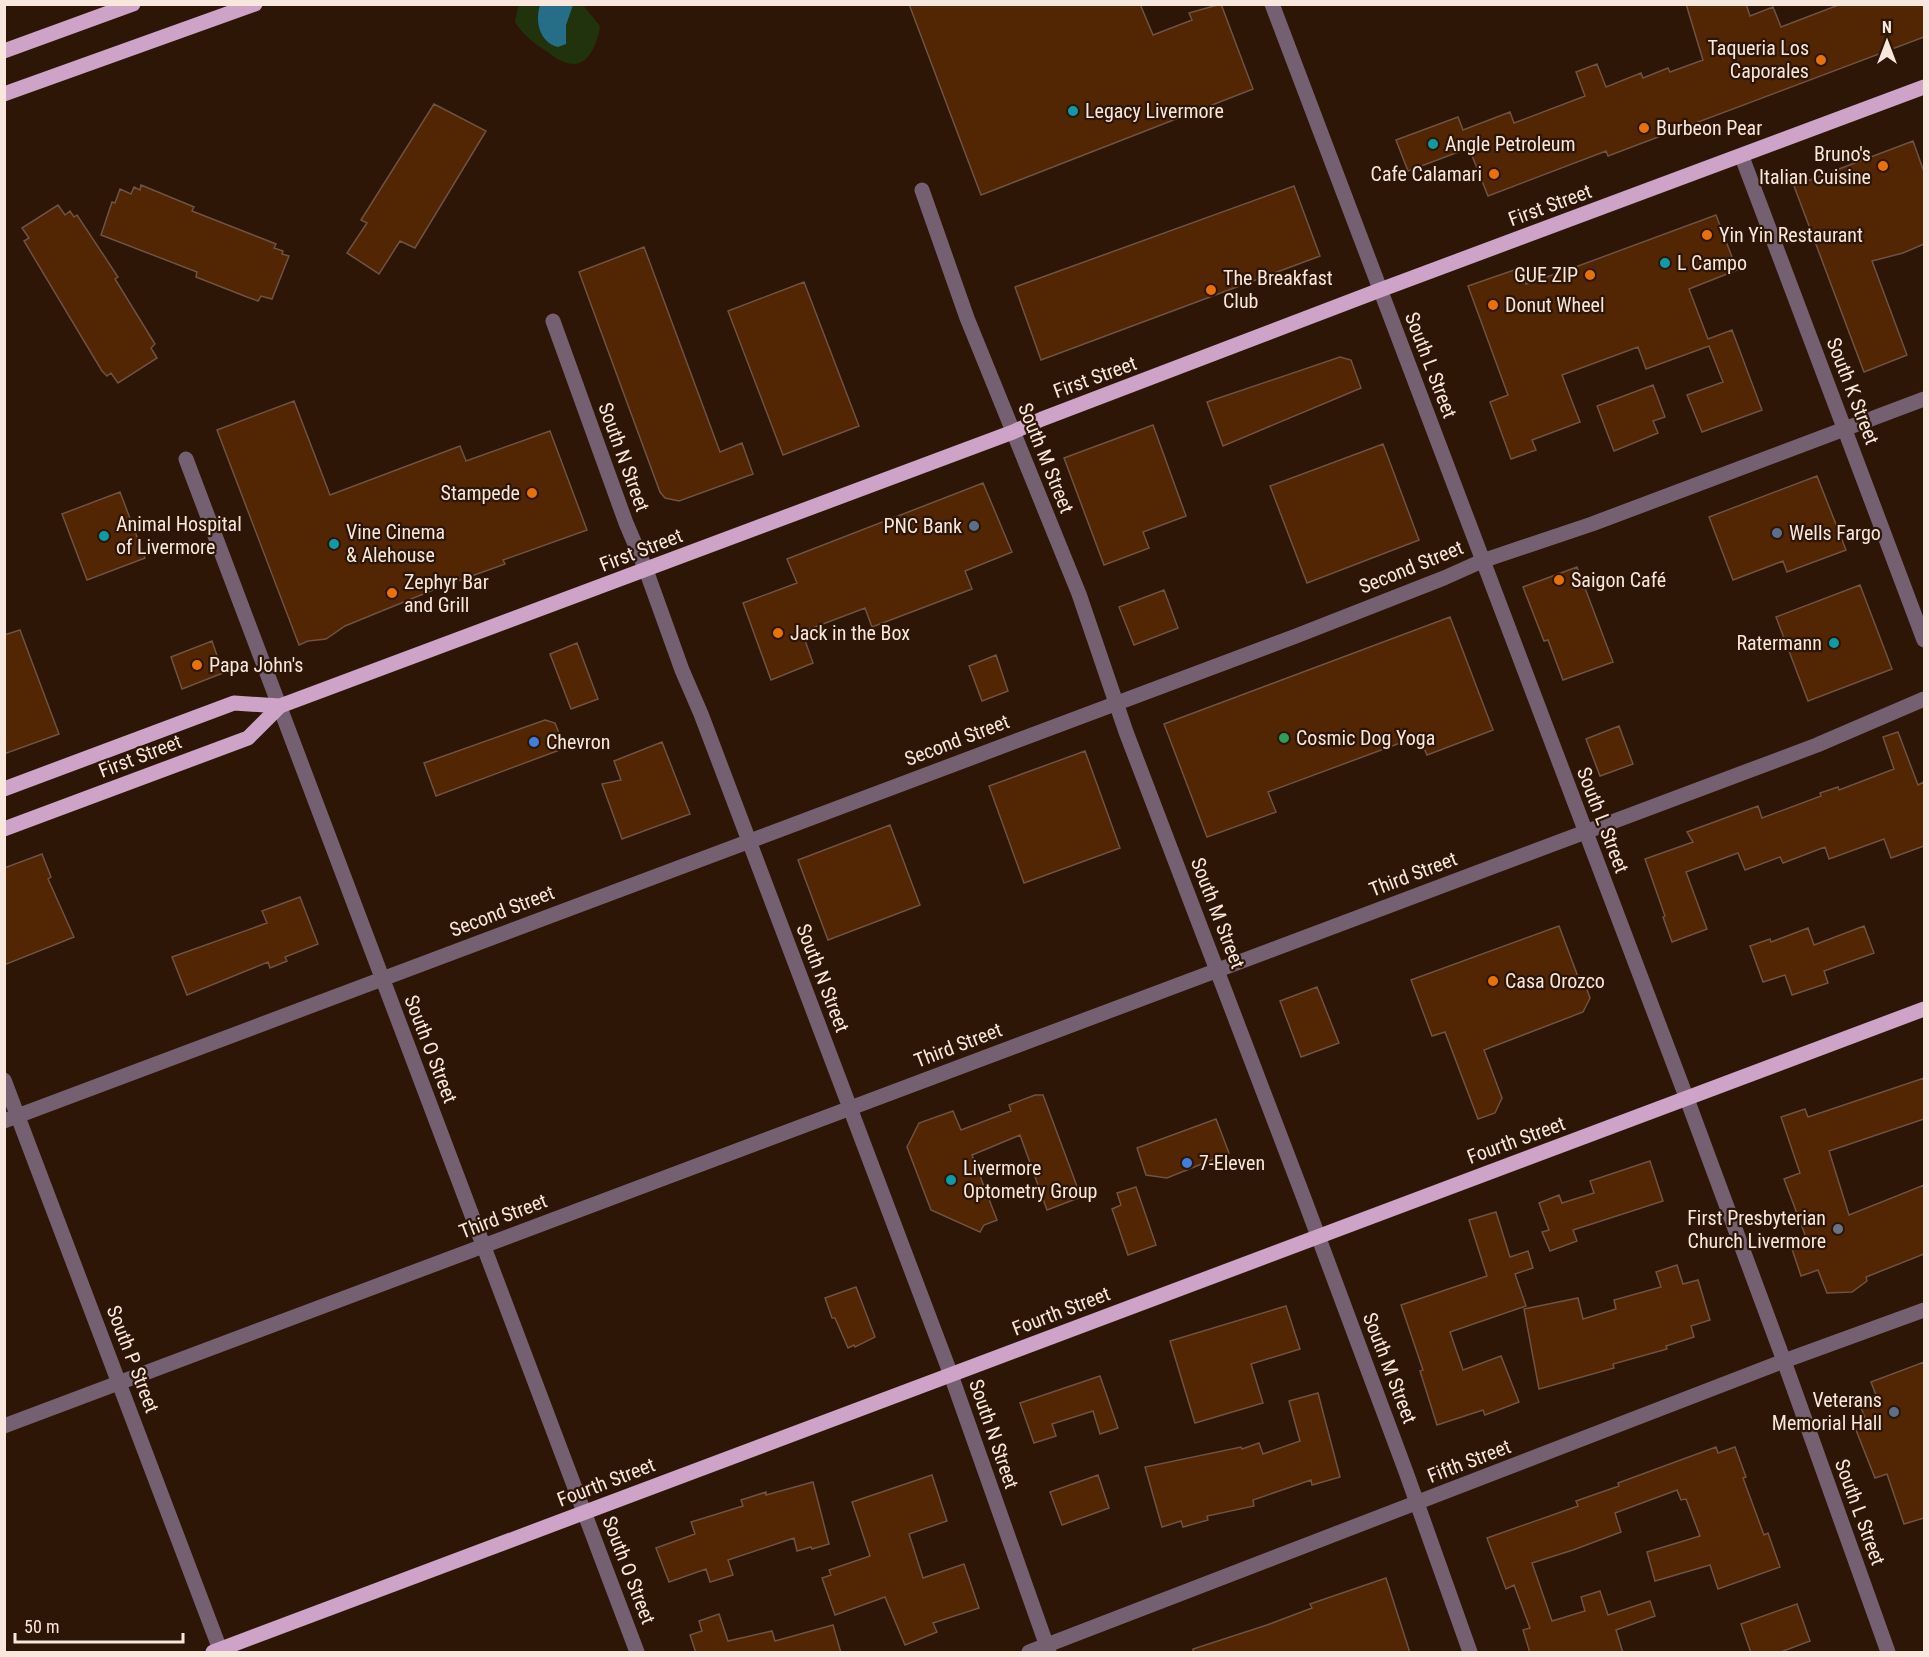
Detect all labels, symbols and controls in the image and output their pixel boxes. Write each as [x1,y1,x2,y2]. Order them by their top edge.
north arrow [1857,12,1917,72]
text: N [1882,18,1892,37]
place label: Taqueria Los Caporales [1708,36,1809,83]
marker: Taqueria Los Caporales [1814,53,1828,67]
place label: Legacy Livermore [1085,99,1224,123]
marker: Legacy Livermore [1066,104,1080,118]
place label: Burbeon Pear [1656,116,1762,140]
marker: Burbeon Pear [1637,121,1651,135]
place label: Angle Petroleum [1445,132,1576,156]
marker: Angle Petroleum [1426,137,1440,151]
place label: Bruno's Italian Cuisine [1759,142,1871,189]
marker: Bruno's Italian Cuisine [1876,159,1890,173]
place label: Cafe Calamari [1371,162,1482,186]
marker: Cafe Calamari [1487,167,1501,181]
street label: First Street [1505,179,1595,231]
place label: Yin Yin Restaurant [1719,223,1863,247]
marker: Yin Yin Restaurant [1700,228,1714,242]
place label: L Campo [1677,251,1747,275]
marker: L Campo [1658,256,1672,270]
place label: GUE ZIP [1514,263,1578,287]
place label: The Breakfast Club [1223,266,1333,313]
marker: GUE ZIP [1583,268,1597,282]
marker: The Breakfast Club [1204,283,1218,297]
place label: Donut Wheel [1505,293,1605,317]
marker: Donut Wheel [1486,298,1500,312]
street label: South L Street [1400,309,1462,421]
street label: South K Street [1822,334,1884,448]
street label: First Street [1050,351,1140,403]
street label: South N Street [593,399,655,515]
street label: South M Street [1013,399,1079,517]
place label: Stampede [441,481,520,505]
marker: Stampede [525,486,539,500]
place label: Animal Hospital of Livermore [116,512,242,559]
place label: PNC Bank [883,514,962,538]
marker: PNC Bank [967,519,981,533]
place label: Vine Cinema & Alehouse [346,520,445,567]
place label: Wells Fargo [1789,521,1881,545]
street label: First Street [596,523,686,577]
marker: Wells Fargo [1770,526,1784,540]
marker: Animal Hospital of Livermore [97,529,111,543]
street label: Second Street [1355,535,1467,599]
marker: Vine Cinema & Alehouse [327,537,341,551]
place label: Saigon Café [1571,568,1666,592]
place label: Zephyr Bar and Grill [404,570,489,617]
marker: Saigon Café [1552,573,1566,587]
marker: Zephyr Bar and Grill [385,586,399,600]
place label: Jack in the Box [790,621,910,645]
marker: Jack in the Box [771,626,785,640]
place label: Ratermann [1736,631,1822,655]
marker: Ratermann [1827,636,1841,650]
place label: Papa John's [209,653,303,677]
marker: Papa John's [190,658,204,672]
street label: Second Street [901,709,1013,771]
place label: Cosmic Dog Yoga [1296,726,1435,750]
street label: First Street [95,729,185,783]
place label: Chevron [546,730,610,754]
marker: Cosmic Dog Yoga [1277,731,1291,745]
marker: Chevron [527,735,541,749]
street label: South L Street [1572,764,1634,876]
street label: Third Street [1366,846,1460,902]
street label: South M Street [1186,854,1250,972]
street label: Second Street [446,880,558,942]
street label: South N Street [791,920,855,1036]
place label: Casa Orozco [1505,969,1605,993]
marker: Casa Orozco [1486,974,1500,988]
street label: South O Street [399,992,463,1106]
street label: Third Street [911,1017,1005,1073]
street label: Fourth Street [1464,1111,1568,1169]
place label: 7-Eleven [1199,1151,1265,1175]
place label: Livermore Optometry Group [963,1156,1097,1203]
marker: 7-Eleven [1180,1156,1194,1170]
marker: Livermore Optometry Group [944,1173,958,1187]
street label: Third Street [456,1188,550,1244]
place label: First Presbyterian Church Livermore [1687,1206,1826,1253]
marker: First Presbyterian Church Livermore [1831,1222,1845,1236]
street label: Fourth Street [1009,1281,1113,1341]
street label: South P Street [102,1302,164,1416]
street label: South M Street [1358,1309,1422,1427]
street label: South N Street [964,1376,1024,1492]
place label: Veterans Memorial Hall [1772,1388,1882,1435]
marker: Veterans Memorial Hall [1887,1405,1901,1419]
street label: Fifth Street [1424,1434,1514,1488]
street label: Fourth Street [554,1452,658,1512]
street label: South L Street [1830,1456,1890,1568]
street label: South O Street [597,1513,661,1627]
scale bar [15,1606,183,1644]
text: 50 m [24,1616,59,1637]

